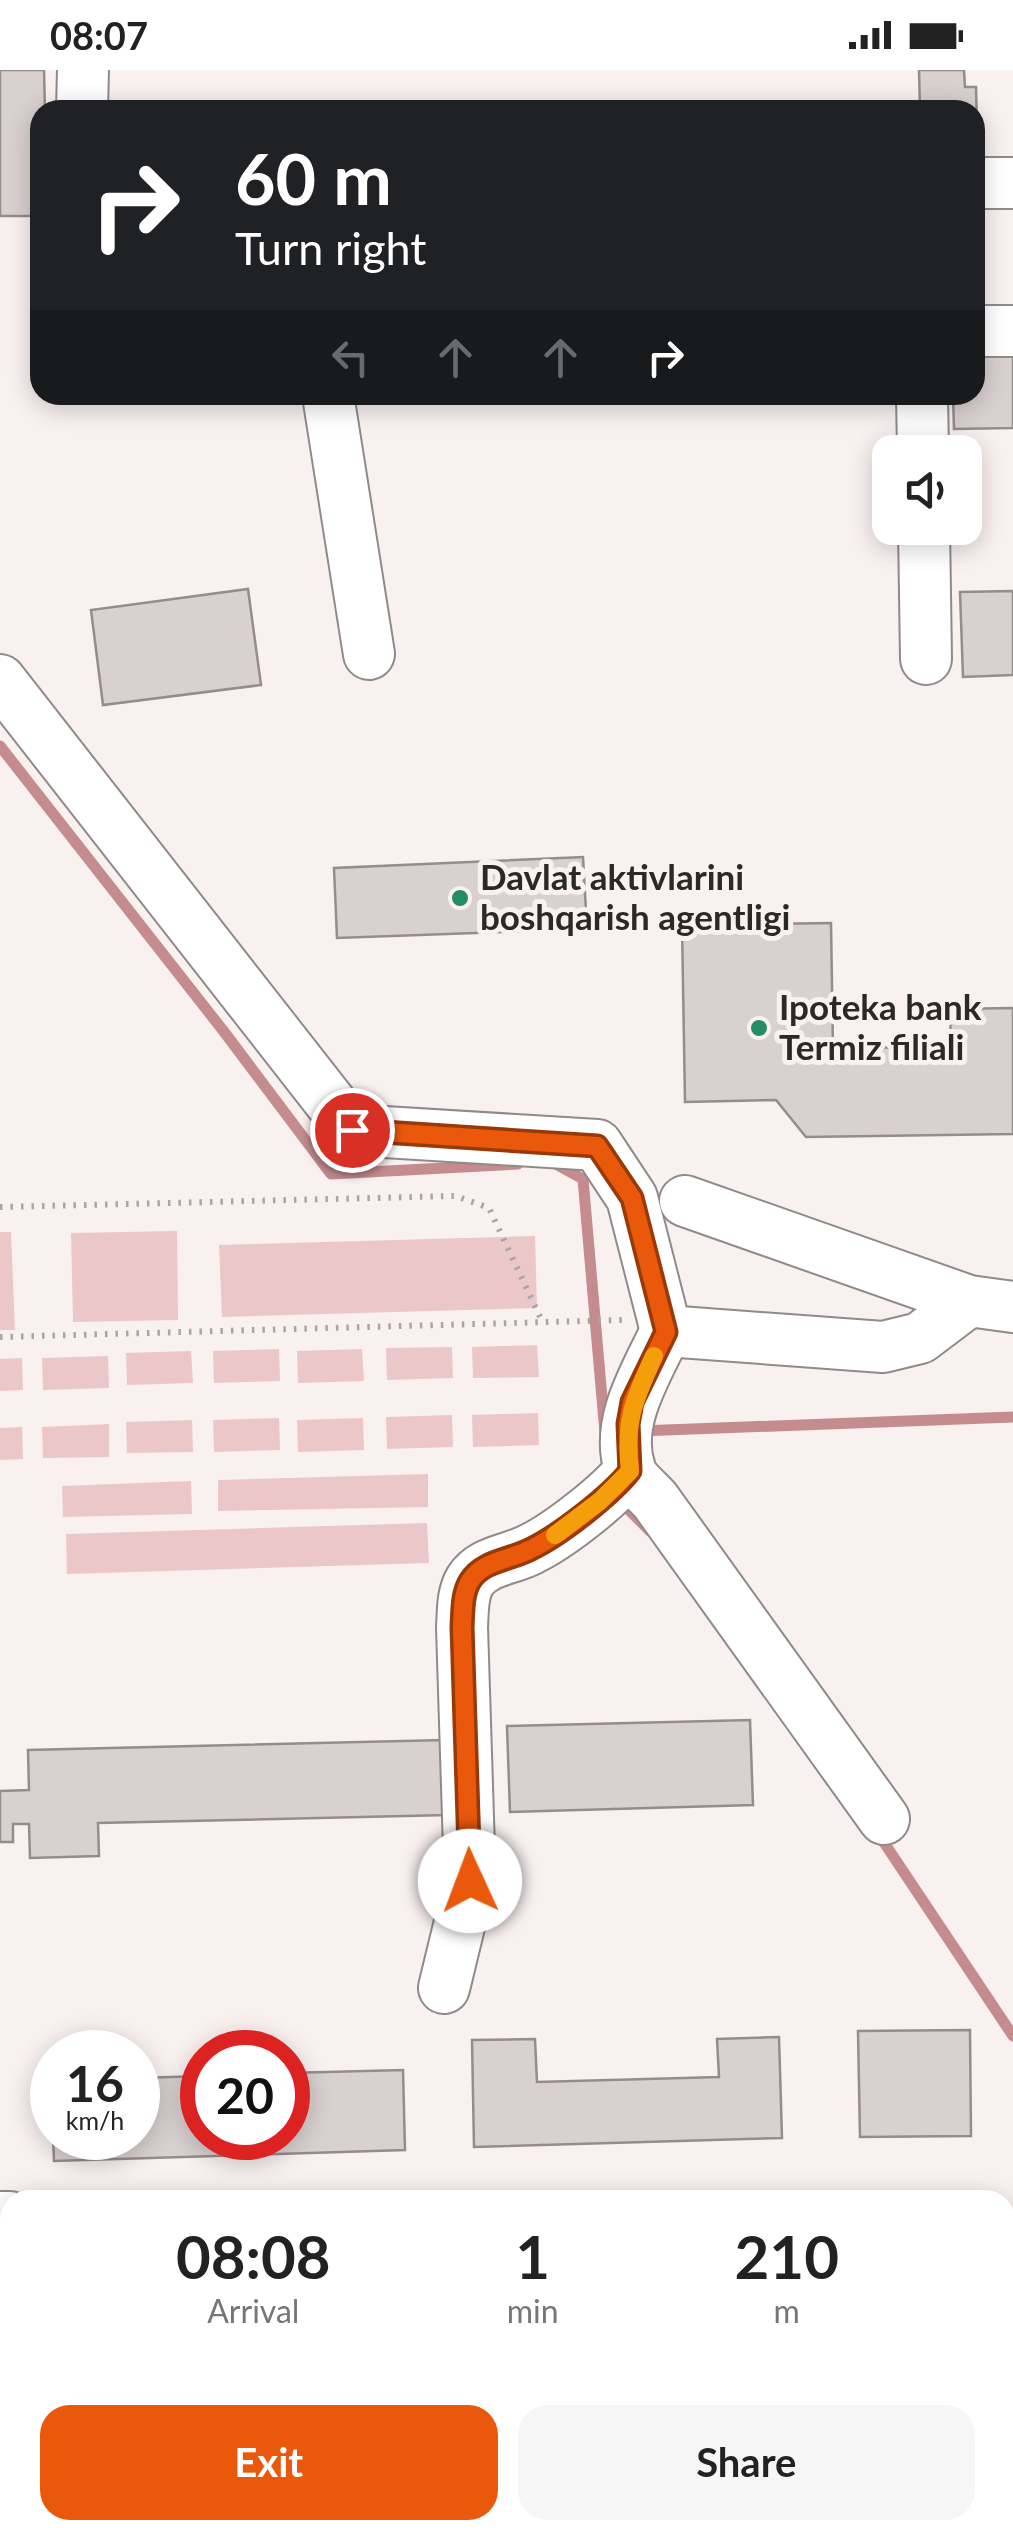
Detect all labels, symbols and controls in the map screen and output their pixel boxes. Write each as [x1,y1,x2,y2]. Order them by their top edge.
text: 08:07 [50,12,148,58]
text: 60 m [235,136,392,220]
icon: right [70,140,200,270]
text: Turn right [235,221,426,275]
icon: left [323,330,378,385]
icon: ahead [428,330,483,385]
icon: ahead [533,330,588,385]
icon: right [638,330,693,385]
map controls [872,435,982,545]
button: sound [872,435,982,545]
place label: Davlat aktivlarini boshqarish agentligi [480,855,790,937]
marker: Davlat aktivlarini boshqarish agentligi [449,887,471,909]
place label: Ipoteka bank Termiz filiali [779,985,982,1067]
marker: Ipoteka bank Termiz filiali [748,1017,770,1039]
pin [310,1088,395,1173]
icon: arrive [325,1103,380,1158]
position arrow [418,1829,522,1933]
speed limit sign: 20 [180,2030,310,2160]
text: 16 [66,2053,124,2113]
text: km/h [66,2105,124,2135]
text: 08:08 [176,2220,331,2292]
text: 1 [515,2220,550,2292]
text: 210 [735,2220,839,2292]
text: Arrival [207,2291,299,2330]
text: min [507,2291,559,2330]
text: m [774,2291,800,2330]
button: Exit [40,2405,498,2520]
button: Share [518,2405,975,2520]

